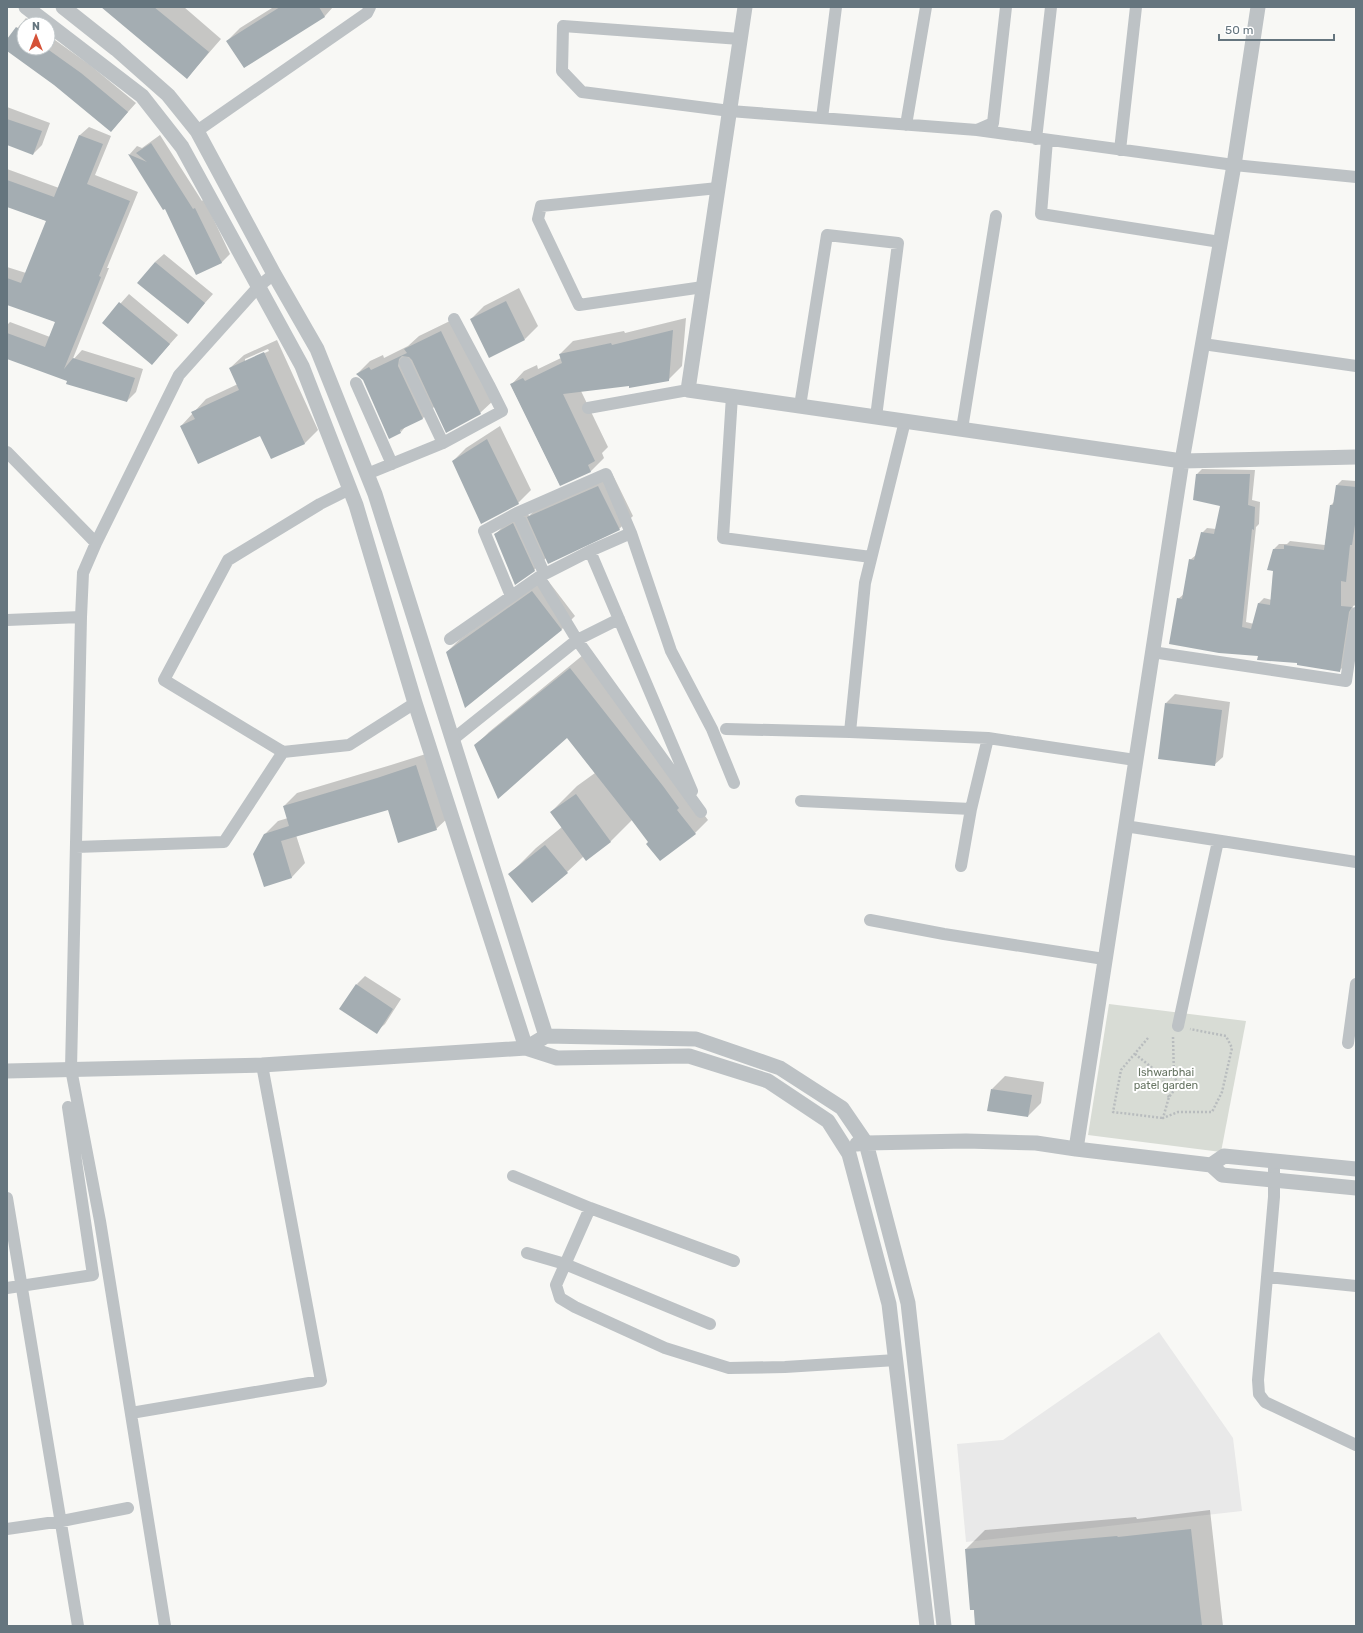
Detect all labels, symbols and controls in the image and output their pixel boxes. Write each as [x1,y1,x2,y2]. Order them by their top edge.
north arrow [16,16,56,56]
scale bar [1219,16,1334,42]
text: N [32,20,40,33]
text: 50 m [1225,23,1253,37]
park label: Ishwarbhai patel garden [1134,1066,1198,1092]

